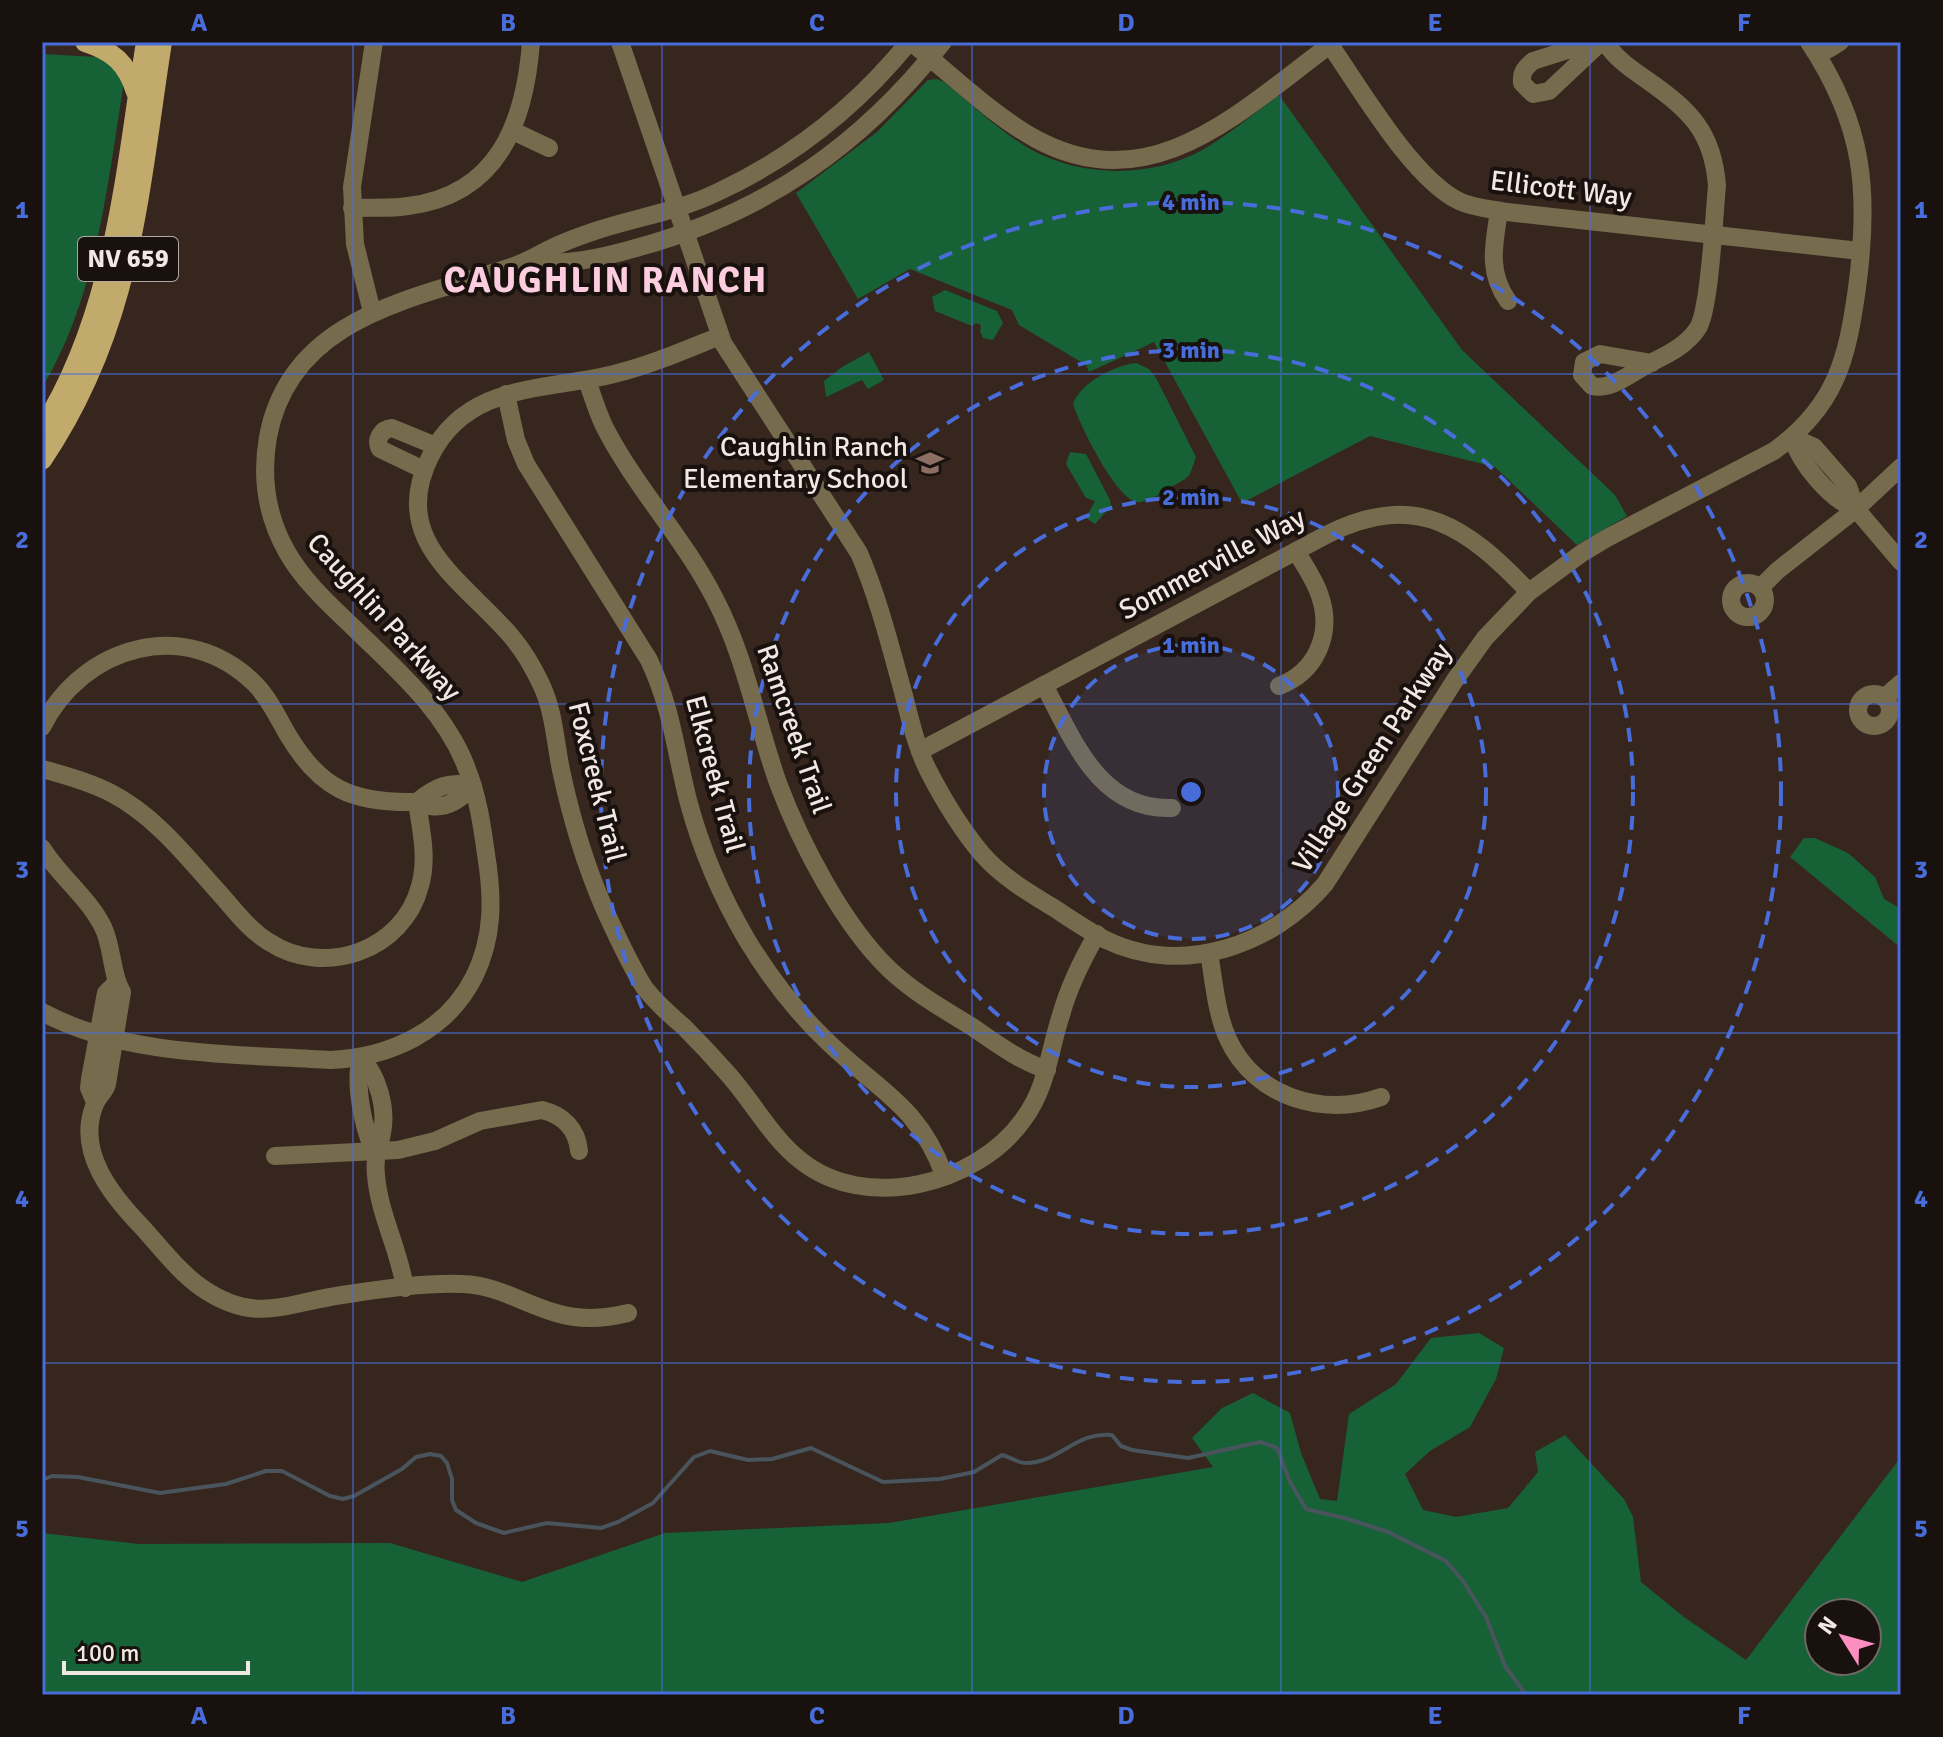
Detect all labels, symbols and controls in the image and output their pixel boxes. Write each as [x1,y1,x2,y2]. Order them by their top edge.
text: A [191,7,208,39]
text: B [500,7,516,39]
text: C [809,7,825,39]
text: D [1117,7,1135,39]
text: E [1428,7,1442,39]
text: F [1737,7,1751,39]
street label: Ellicott Way [1488,163,1634,215]
text: 4 min [1162,187,1220,217]
text: 1 [15,194,29,226]
text: 1 [1914,194,1928,226]
road number: NV 659 [78,237,178,281]
district label: CAUGHLIN RANCH [444,258,768,303]
text: 3 min [1162,335,1220,365]
place label: Caughlin Ranch Elementary School [683,430,908,496]
school or university icon: Caughlin Ranch Elementary School [915,448,945,478]
text: 2 min [1162,482,1220,512]
street label: Sommerville Way [1113,501,1311,627]
text: 2 [15,524,29,556]
text: 2 [1914,524,1928,556]
street label: Caughlin Parkway [300,526,468,708]
text: 1 min [1162,630,1220,660]
street label: Village Green Parkway [1285,637,1459,879]
street label: Ramcreek Trail [749,640,839,818]
street label: Elkcreek Trail [678,692,752,856]
street label: Foxcreek Trail [561,698,633,866]
centre of rings [1177,778,1205,806]
text: 3 [15,854,29,886]
text: 3 [1914,854,1928,886]
text: 4 [15,1183,29,1215]
text: 4 [1914,1183,1928,1215]
text: 5 [15,1513,29,1545]
text: 5 [1914,1513,1928,1545]
north arrow [1803,1597,1883,1677]
text: N [1812,1611,1843,1640]
scale bar [64,1625,248,1675]
text: 100 m [76,1638,139,1668]
text: A [191,1700,208,1732]
text: B [500,1700,516,1732]
text: C [809,1700,825,1732]
text: D [1117,1700,1135,1732]
text: E [1428,1700,1442,1732]
text: F [1737,1700,1751,1732]

